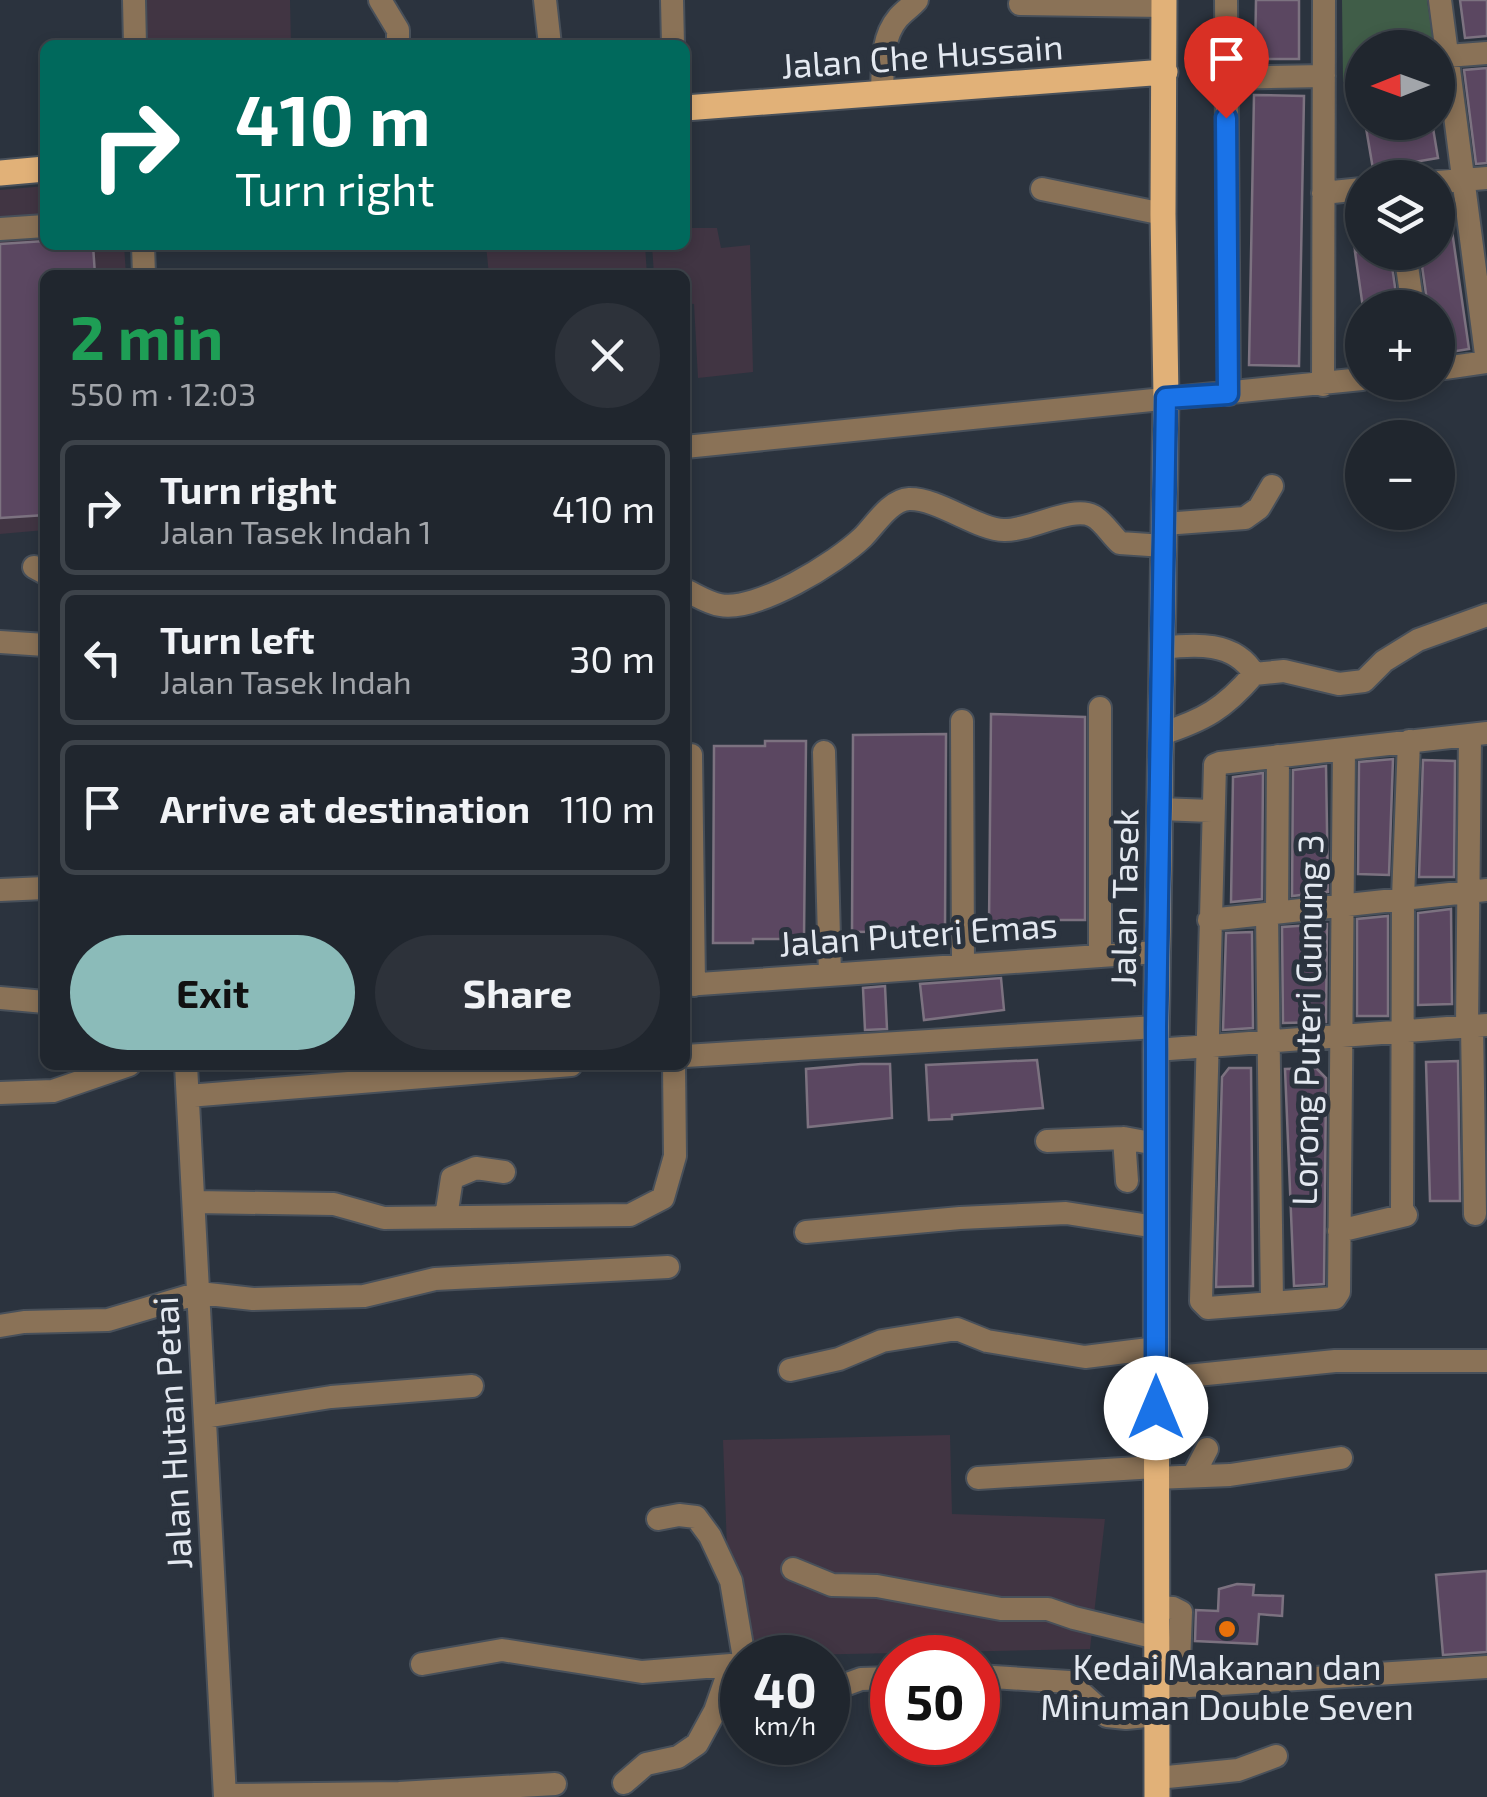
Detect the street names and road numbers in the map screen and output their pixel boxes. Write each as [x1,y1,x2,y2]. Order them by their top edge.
street label: Jalan Che Hussain [779,24,1065,86]
street label: Jalan Tasek [1100,808,1146,988]
street label: Lorong Puteri Gunung 3 [1282,834,1330,1206]
street label: Jalan Puteri Emas [777,902,1059,964]
street label: Jalan Hutan Petai [143,1295,199,1571]

